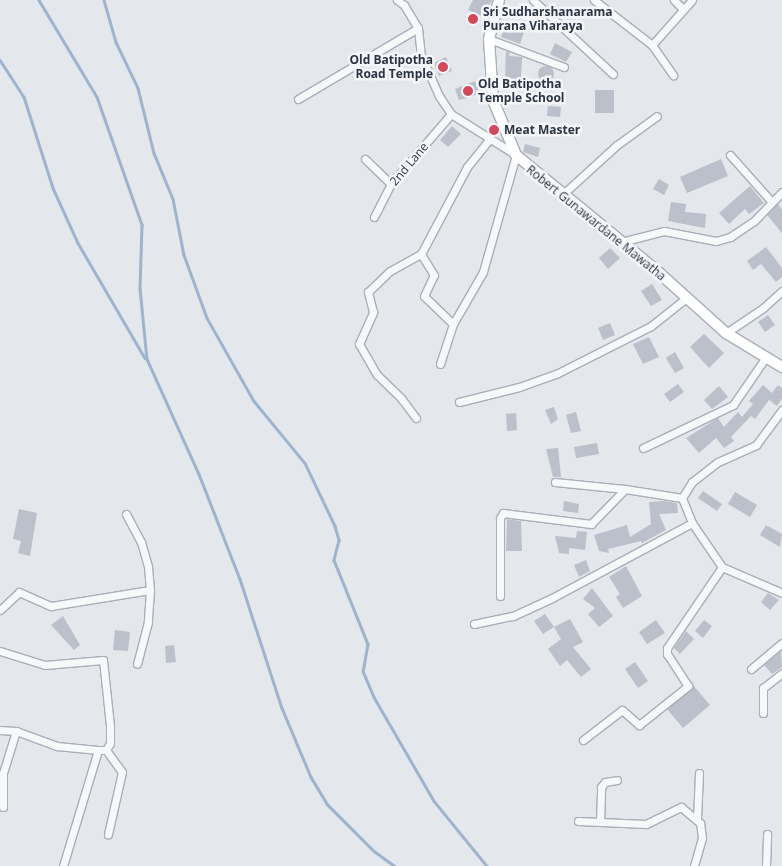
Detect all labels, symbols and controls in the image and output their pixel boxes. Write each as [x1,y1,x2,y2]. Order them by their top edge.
place label: Sri Sudharshanarama Purana Viharaya [483,5,612,33]
marker: Sri Sudharshanarama Purana Viharaya [467,13,479,25]
place label: Old Batipotha Road Temple [350,53,433,81]
marker: Old Batipotha Road Temple [437,61,449,73]
place label: Old Batipotha Temple School [478,77,564,105]
marker: Old Batipotha Temple School [462,85,474,97]
place label: Meat Master [504,123,580,137]
marker: Meat Master [488,124,500,136]
street label: 2nd Lane [387,140,431,188]
street label: Robert Gunawardane Mawatha [523,162,669,284]

